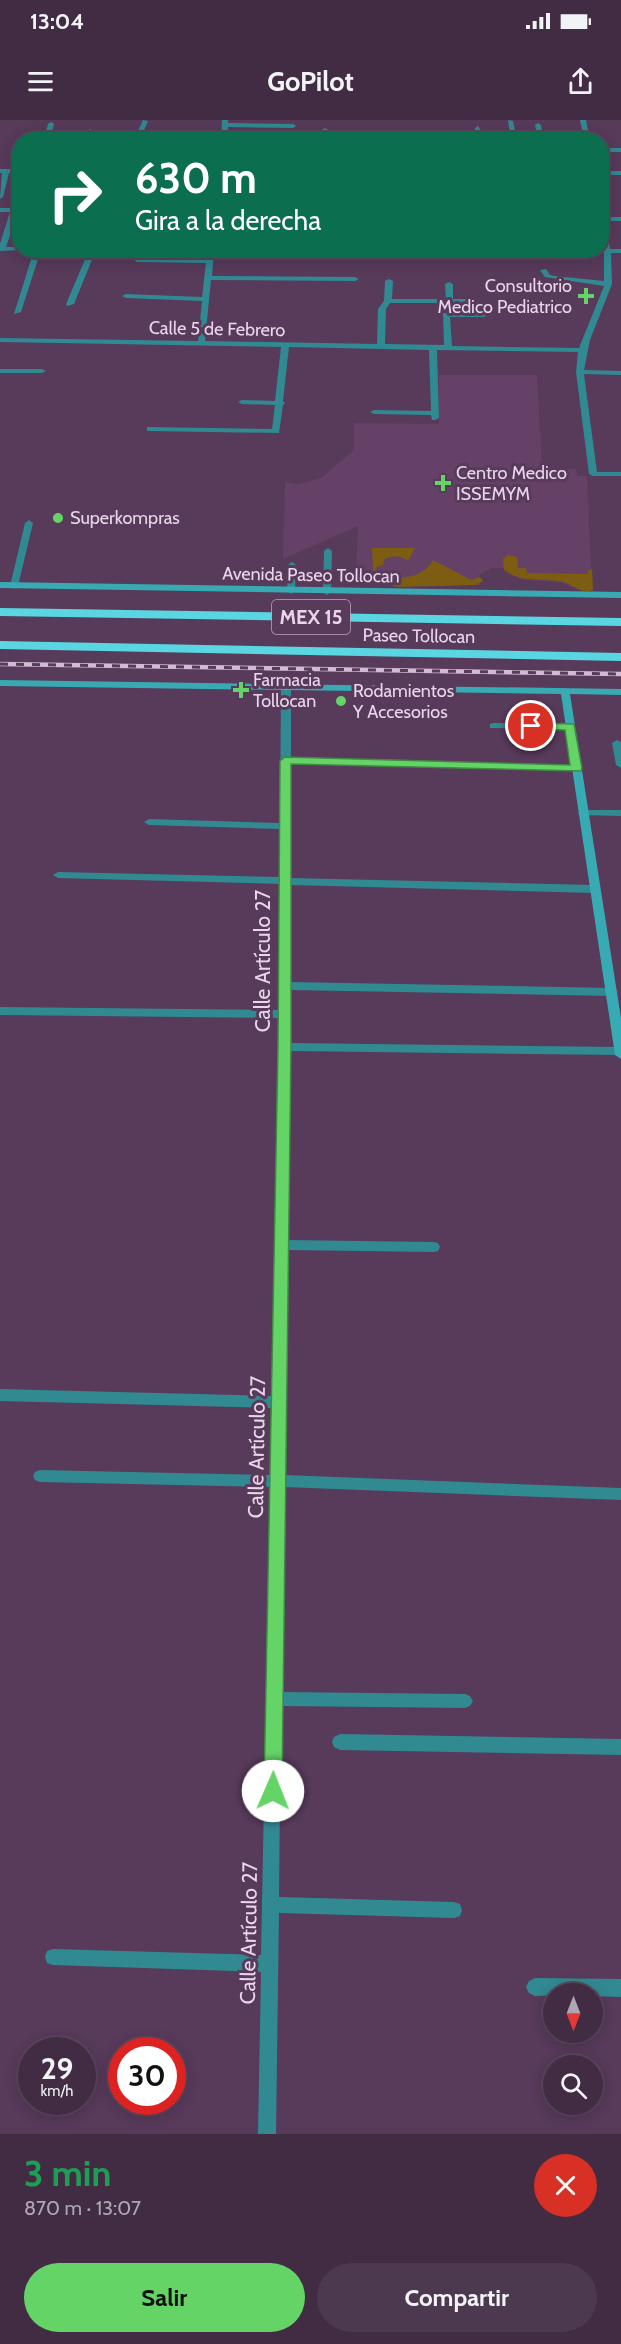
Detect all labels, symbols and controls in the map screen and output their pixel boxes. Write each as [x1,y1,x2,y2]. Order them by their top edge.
text: 13:04 [30,8,84,35]
icon: menu [24,65,57,98]
text: GoPilot [267,65,354,98]
icon: share [564,65,597,98]
text: 630 m [135,152,257,204]
icon: right [36,156,114,234]
text: Gira a la derecha [135,204,321,237]
place label: Consultorio Medico Pediatrico [438,275,572,318]
marker: Consultorio Medico Pediatrico [577,287,595,305]
street label: Calle 5 de Febrero [149,317,285,341]
place label: Centro Medico ISSEMYM [456,462,567,505]
marker: Centro Medico ISSEMYM [434,474,452,492]
place label: Superkompras [70,507,180,529]
marker: Superkompras [51,511,65,525]
street label: Avenida Paseo Tollocan [222,562,400,588]
road number: MEX 15 [272,600,350,634]
street label: Paseo Tollocan [363,624,475,648]
place label: Farmacia Tollocan [253,669,321,712]
place label: Rodamientos Y Accesorios [352,680,454,723]
marker: Farmacia Tollocan [234,683,248,697]
marker: Rodamientos Y Accesorios [334,694,348,708]
pin [505,700,556,751]
icon: arrive [514,709,547,742]
street label: Calle Artículo 27 [250,889,275,1032]
street label: Calle Artículo 27 [243,1375,270,1519]
position arrow [241,1759,305,1823]
street label: Calle Artículo 27 [235,1861,262,2005]
north arrow [543,1983,603,2043]
map controls [543,1983,603,2115]
speed limit sign: 30 [108,2037,186,2115]
text: 29 [41,2050,73,2087]
button: search [543,2055,603,2115]
text: km/h [41,2082,73,2100]
text: 3 min [24,2151,111,2195]
button: close [534,2154,597,2217]
text: 870 m · 13:07 [24,2196,141,2220]
button: Salir [24,2263,305,2332]
button: Compartir [317,2263,597,2332]

